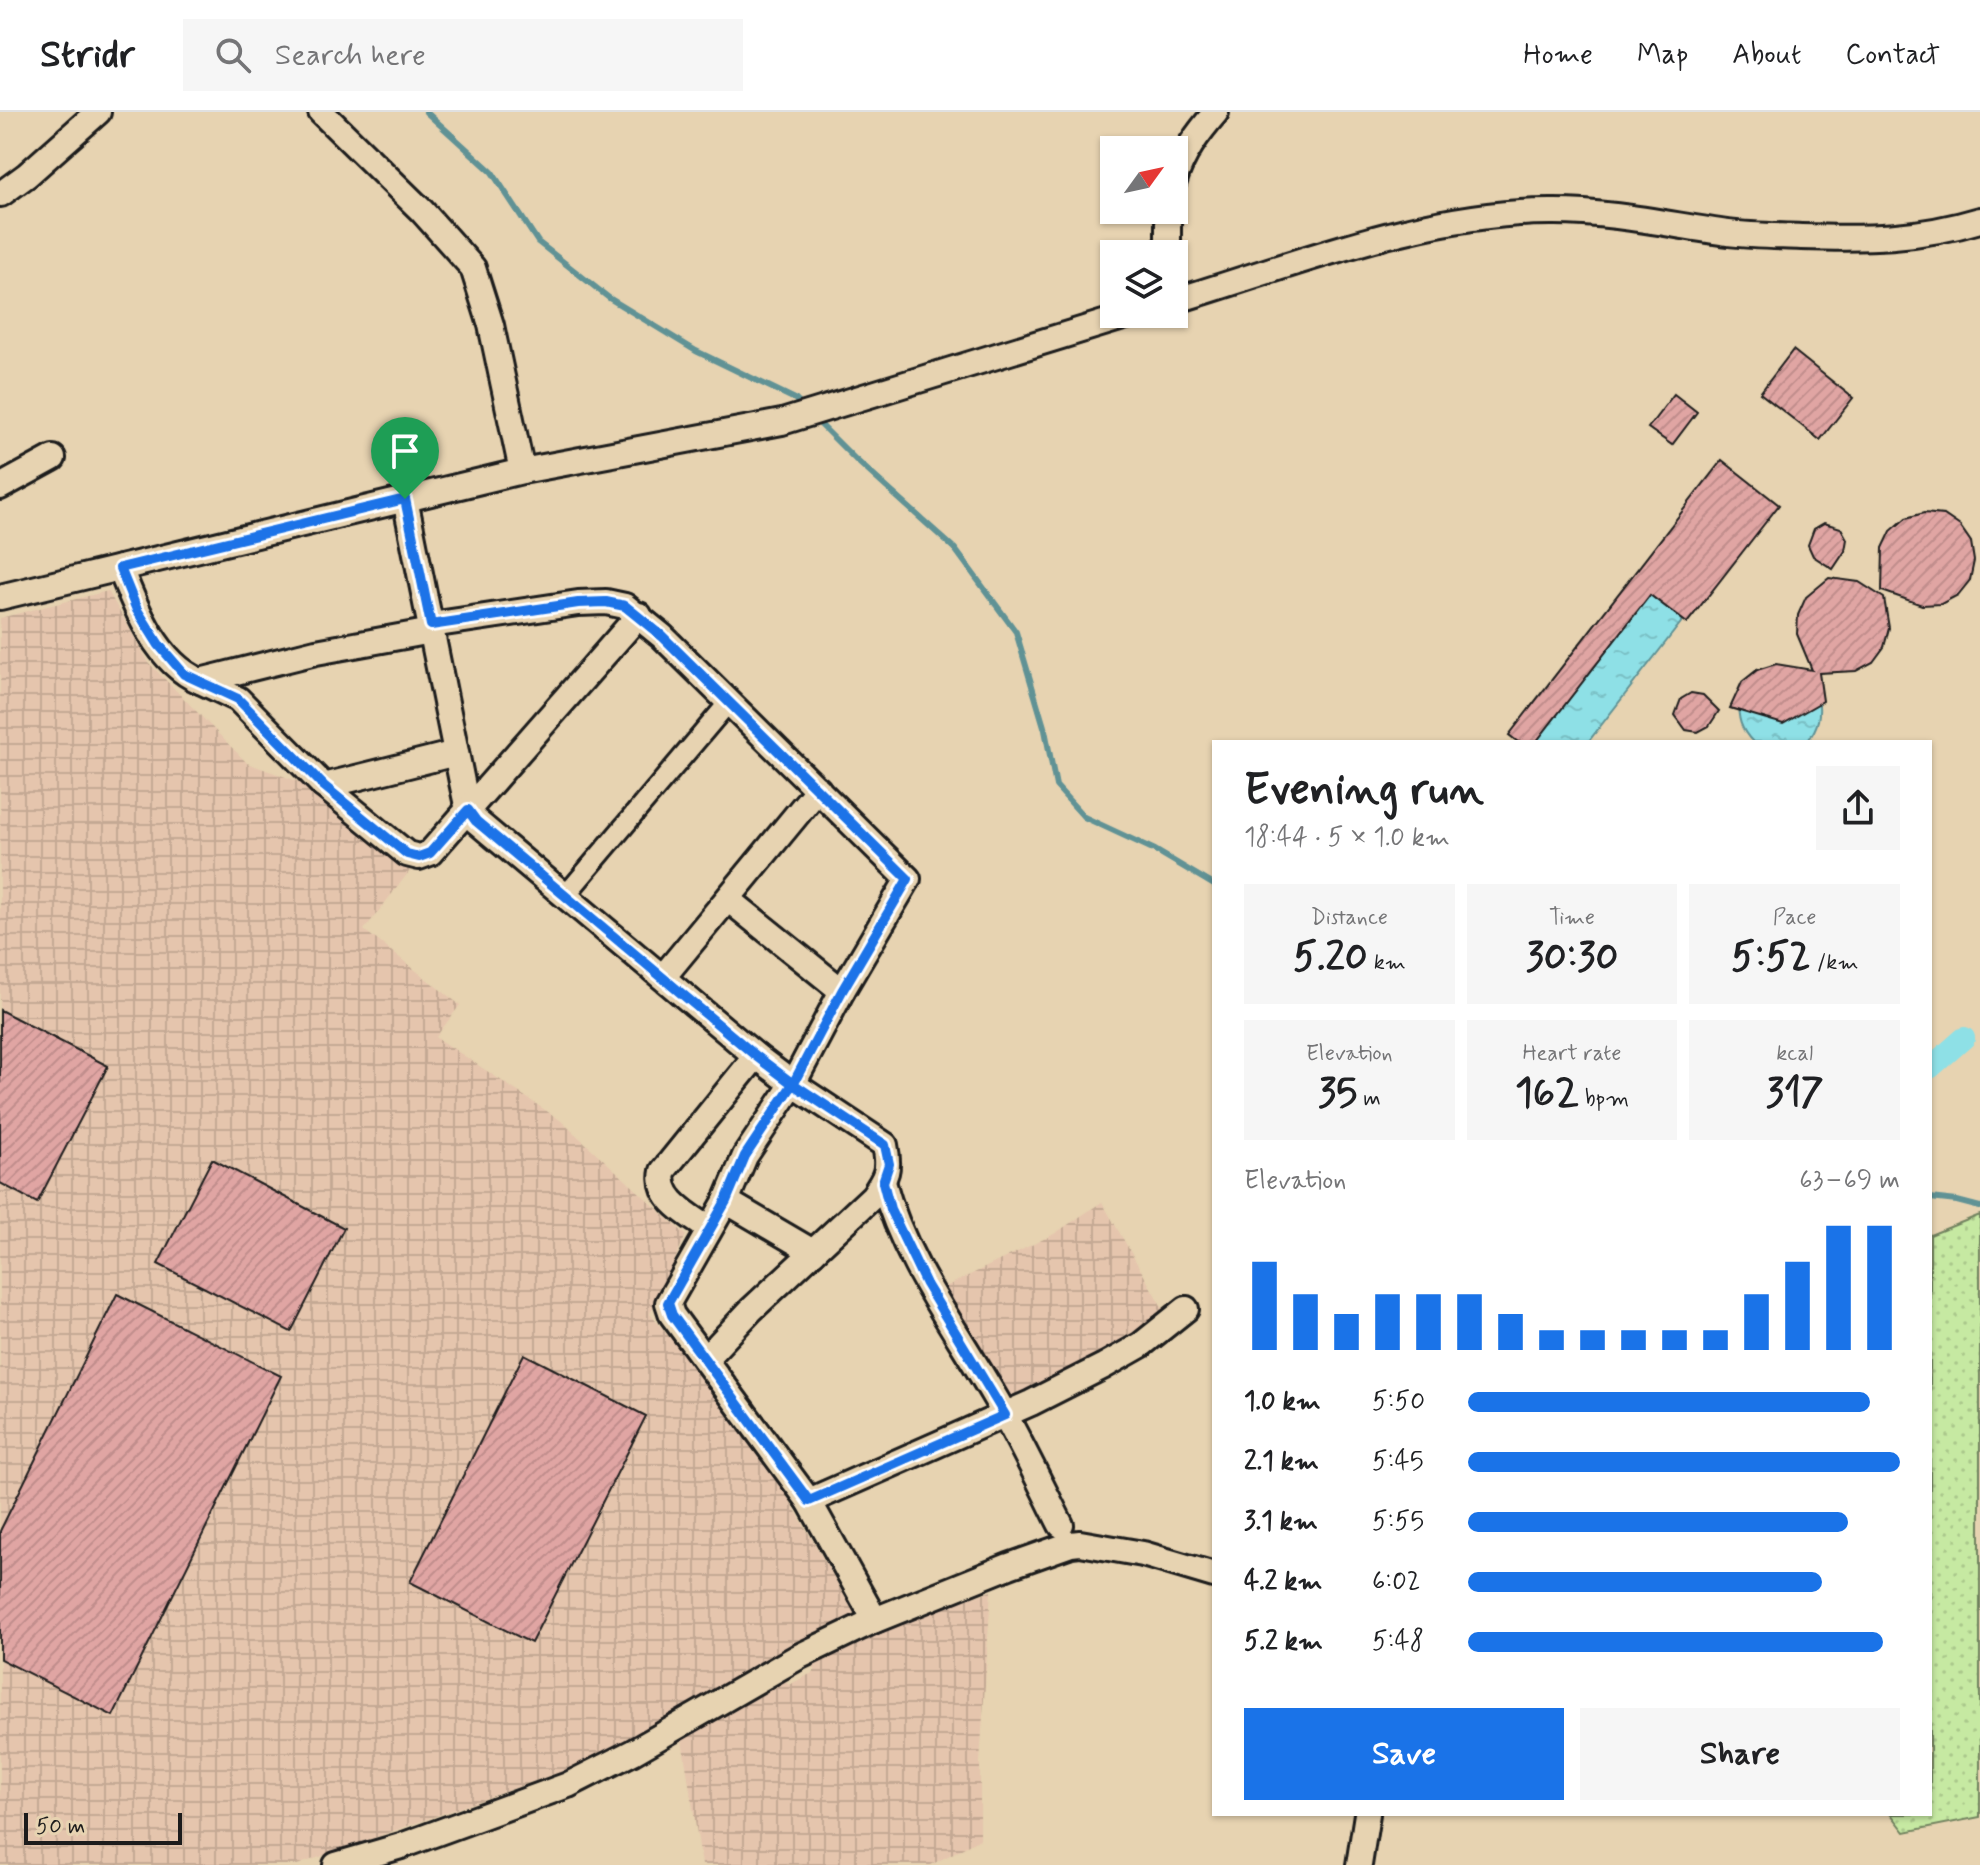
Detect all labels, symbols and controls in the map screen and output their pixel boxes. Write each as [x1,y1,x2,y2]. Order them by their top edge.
search box [183,19,743,91]
text: Stridr [40,31,135,80]
icon: search [211,33,255,77]
text: Search here [275,36,426,75]
text: Home [1523,37,1593,74]
text: Map [1637,37,1688,74]
text: About [1732,37,1801,74]
text: Contact [1845,37,1940,74]
north arrow [1100,136,1188,224]
map controls [1100,136,1188,328]
button: layers [1100,240,1188,328]
pin [371,417,439,499]
icon: arrive [383,429,427,473]
text: Evening run [1244,762,1484,820]
button: share [1816,766,1900,850]
text: 18:44 · 5 × 1.0 km [1244,821,1450,855]
text: Distance [1311,904,1388,932]
text: Time [1549,904,1595,932]
text: Pace [1773,904,1817,932]
text: 5.20 [1293,932,1368,984]
text: 30:30 [1526,932,1618,984]
text: 5:52 [1731,932,1811,984]
text: km [1368,949,1406,977]
text: /km [1811,949,1858,977]
text: Elevation [1306,1040,1393,1068]
text: Heart rate [1523,1040,1621,1068]
text: kcal [1776,1040,1813,1068]
text: 35 [1318,1068,1357,1120]
text: 162 [1515,1068,1579,1120]
text: 317 [1766,1068,1823,1120]
text: m [1357,1085,1381,1113]
text: bpm [1579,1085,1629,1113]
text: Elevation [1244,1164,1346,1198]
text: 63–69 m [1799,1164,1900,1198]
text: 1.0 km [1244,1385,1321,1419]
text: 5:50 [1372,1385,1425,1419]
text: 2.1 km [1244,1445,1319,1479]
text: 5:45 [1372,1445,1424,1479]
text: 3.1 km [1244,1505,1318,1539]
text: 5:55 [1372,1505,1424,1539]
text: 4.2 km [1244,1565,1322,1599]
text: 6:02 [1372,1565,1421,1599]
text: 5.2 km [1244,1625,1323,1659]
text: 5:48 [1372,1625,1424,1659]
button: Save [1244,1708,1564,1800]
button: Share [1580,1708,1900,1800]
scale bar [24,1809,182,1845]
text: 50 m [36,1813,85,1841]

